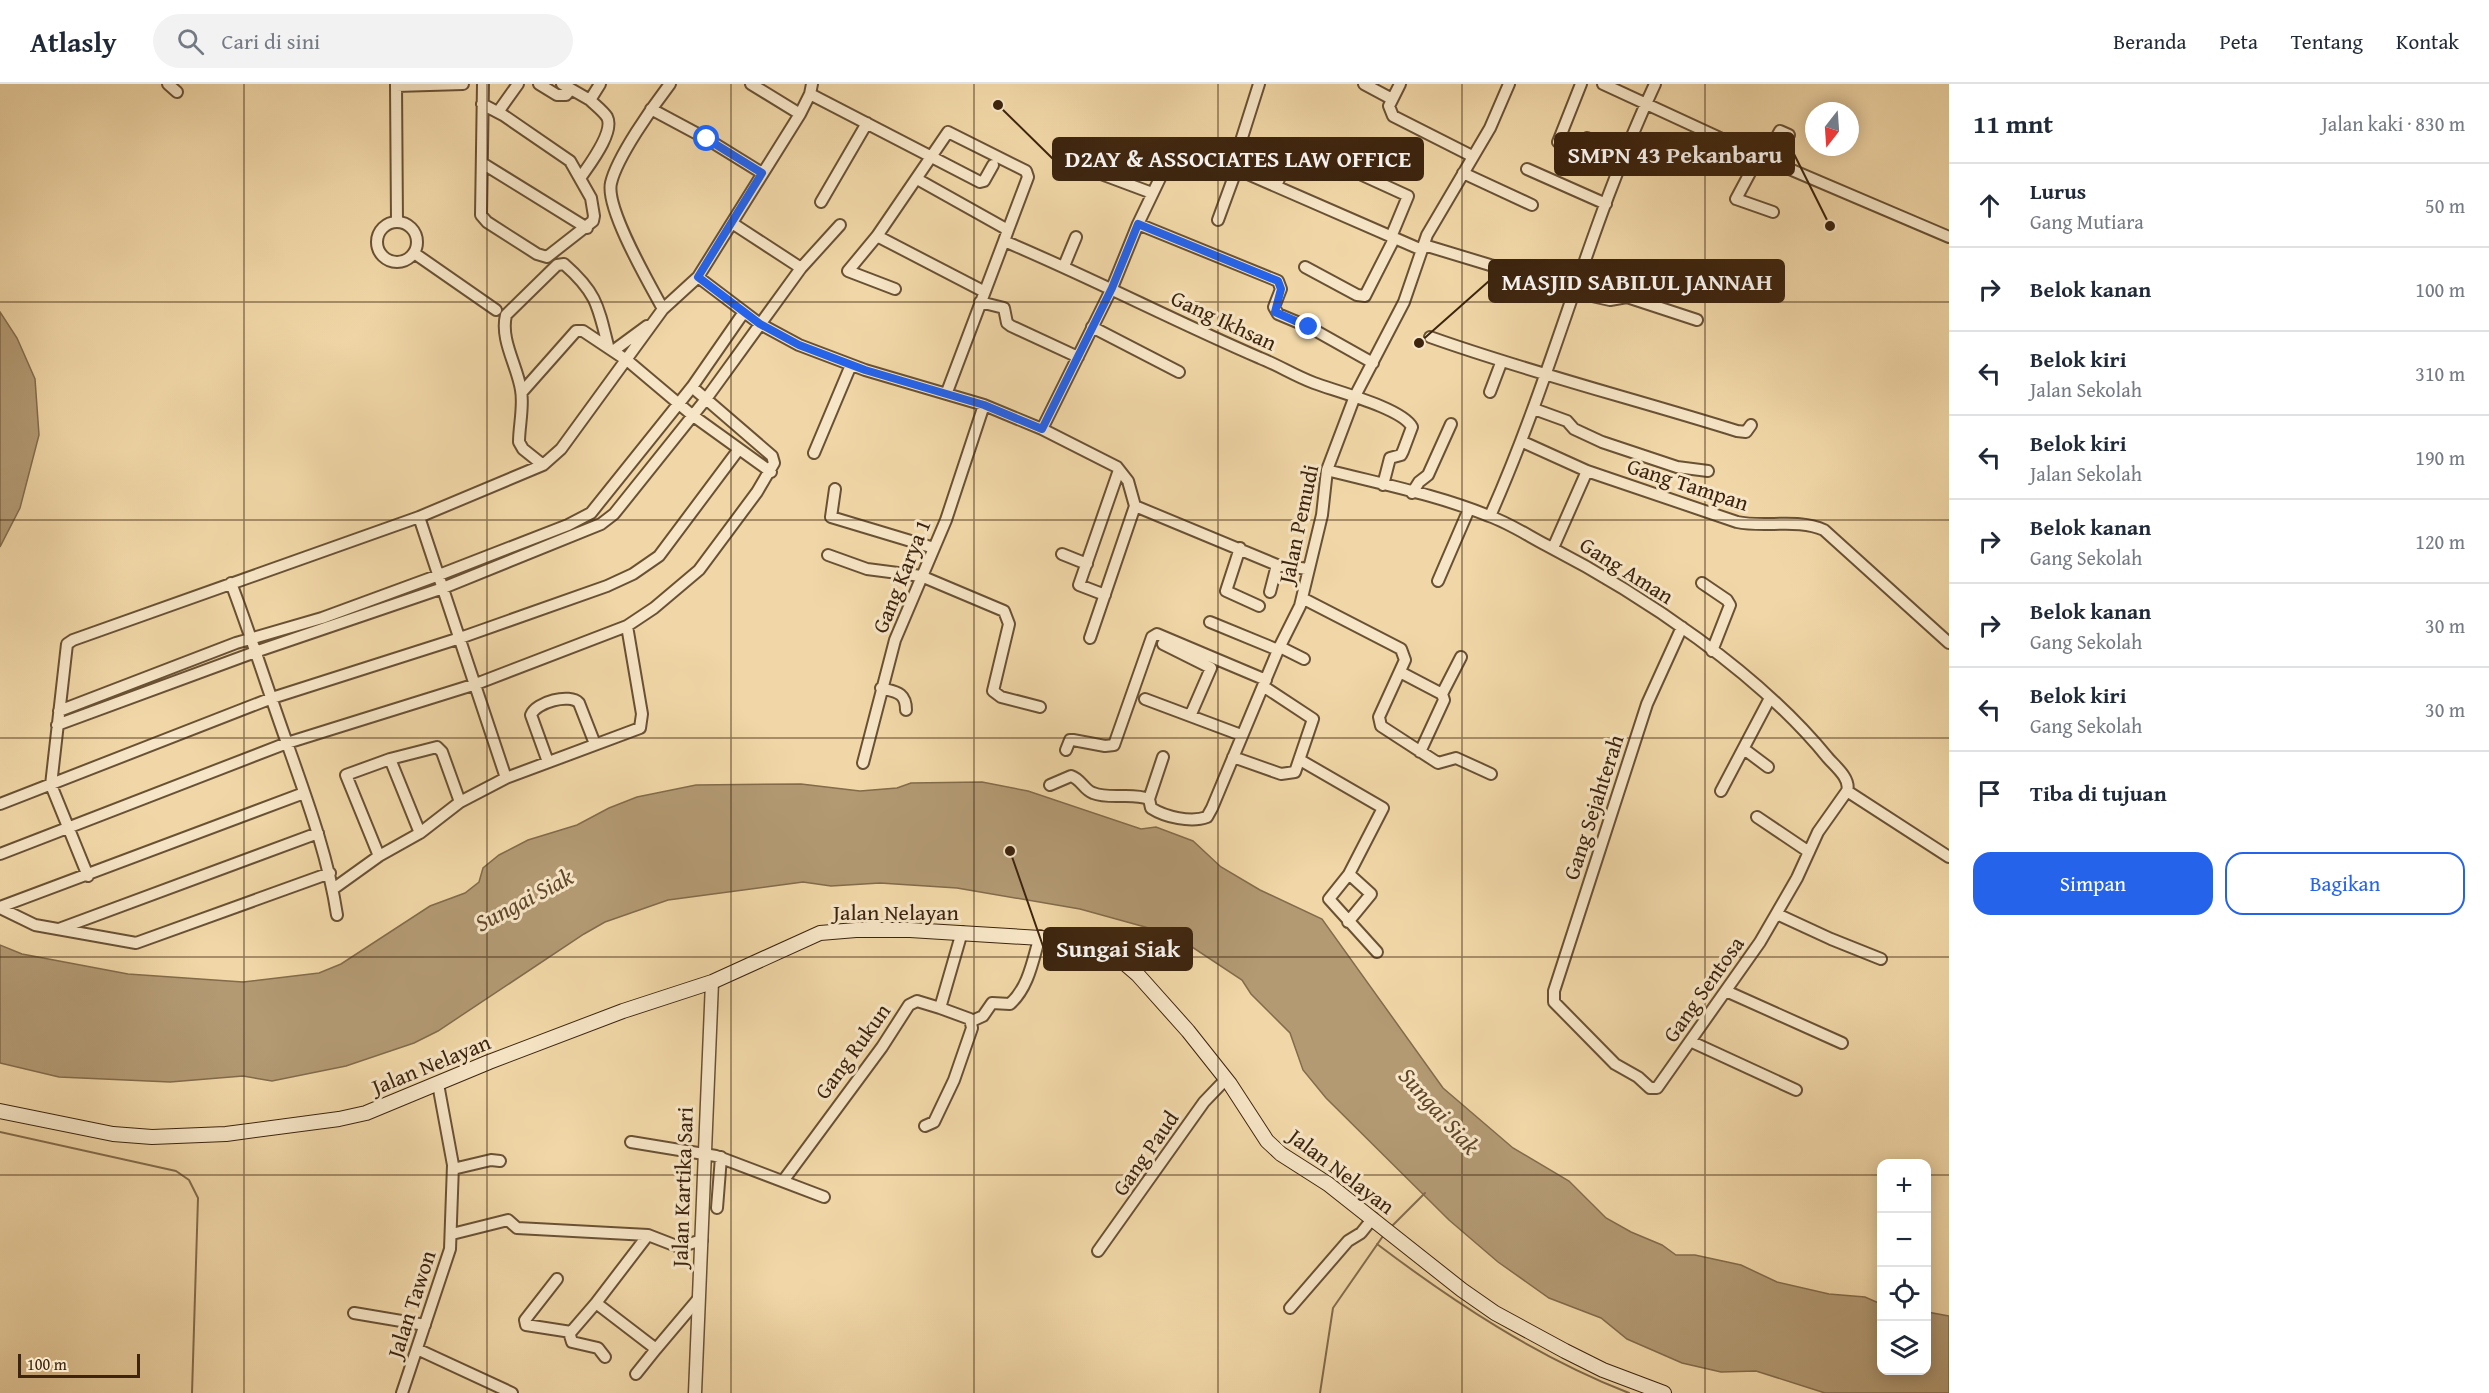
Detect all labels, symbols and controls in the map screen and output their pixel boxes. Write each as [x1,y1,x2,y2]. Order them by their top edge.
search box [153,14,573,68]
text: Atlasly [30,21,117,62]
icon: search [174,25,207,58]
text: Cari di sini [222,25,320,57]
text: Beranda [2113,26,2186,57]
text: Peta [2219,26,2258,57]
text: Tentang [2291,26,2363,57]
text: Kontak [2396,26,2459,57]
north arrow [1805,102,1859,156]
text: 11 mnt [1973,104,2053,143]
text: Jalan kaki · 830 m [2321,109,2465,138]
route start [693,125,719,151]
callout: SMPN 43 Pekanbaru [1555,133,1794,175]
text: SMPN 43 Pekanbaru [1568,137,1783,172]
callout: D2AY & ASSOCIATES LAW OFFICE [1053,138,1423,180]
text: D2AY & ASSOCIATES LAW OFFICE [1065,141,1411,176]
text: Lurus [2030,175,2086,207]
icon: ahead [1973,189,2006,222]
text: 50 m [2425,191,2465,220]
text: Gang Mutiara [2030,207,2144,236]
callout: MASJID SABILUL JANNAH [1489,260,1784,302]
text: MASJID SABILUL JANNAH [1502,264,1772,299]
icon: right [1973,273,2006,306]
text: Belok kanan [2030,273,2151,305]
text: 100 m [2415,275,2465,304]
street label: Gang Ikhsan [1166,282,1283,359]
route end [1295,313,1321,339]
text: Belok kiri [2030,343,2127,375]
icon: left [1973,357,2006,390]
text: 310 m [2415,359,2465,388]
text: Jalan Sekolah [2030,375,2142,404]
text: Belok kiri [2030,427,2127,459]
icon: left [1973,441,2006,474]
text: 190 m [2415,443,2465,472]
street label: Gang Tampan [1623,449,1753,519]
text: Jalan Sekolah [2030,459,2142,488]
street label: Jalan Pemudi [1269,461,1326,589]
text: Belok kanan [2030,511,2151,543]
street label: Gang Karya 1 [864,514,938,638]
icon: right [1973,525,2006,558]
text: 120 m [2415,527,2465,556]
street label: Gang Aman [1574,528,1681,612]
text: Gang Sekolah [2030,543,2142,572]
text: Belok kanan [2030,595,2151,627]
icon: right [1973,609,2006,642]
text: 30 m [2425,611,2465,640]
text: Gang Sekolah [2030,627,2142,656]
text: Belok kiri [2030,679,2127,711]
icon: left [1973,693,2006,726]
text: 30 m [2425,695,2465,724]
text: Gang Sekolah [2030,711,2142,740]
street label: Gang Sejahterah [1554,730,1632,884]
icon: arrive [1973,777,2006,810]
text: Tiba di tujuan [2030,777,2167,809]
button: Simpan [1973,852,2213,915]
button: Bagikan [2225,852,2465,915]
water label: Sungai Siak [468,859,579,940]
street label: Jalan Nelayan [830,896,960,928]
callout: Sungai Siak [1044,928,1192,970]
street label: Gang Sentosa [1655,929,1752,1049]
text: Sungai Siak [1056,931,1180,966]
street label: Gang Rukun [806,996,898,1106]
street label: Jalan Nelayan [364,1025,496,1104]
water label: Sungai Siak [1391,1059,1488,1162]
street label: Gang Paud [1104,1104,1186,1202]
street label: Jalan Kartika Sari [663,1106,701,1271]
street label: Jalan Nelayan [1280,1119,1402,1222]
map controls [1877,1159,1931,1375]
button: + [1877,1159,1931,1213]
button: − [1877,1213,1931,1267]
street label: Jalan Tawon [378,1245,444,1365]
button: locate [1877,1267,1931,1321]
button: layers [1877,1321,1931,1375]
scale bar [18,1351,140,1378]
text: 100 m [27,1352,67,1376]

